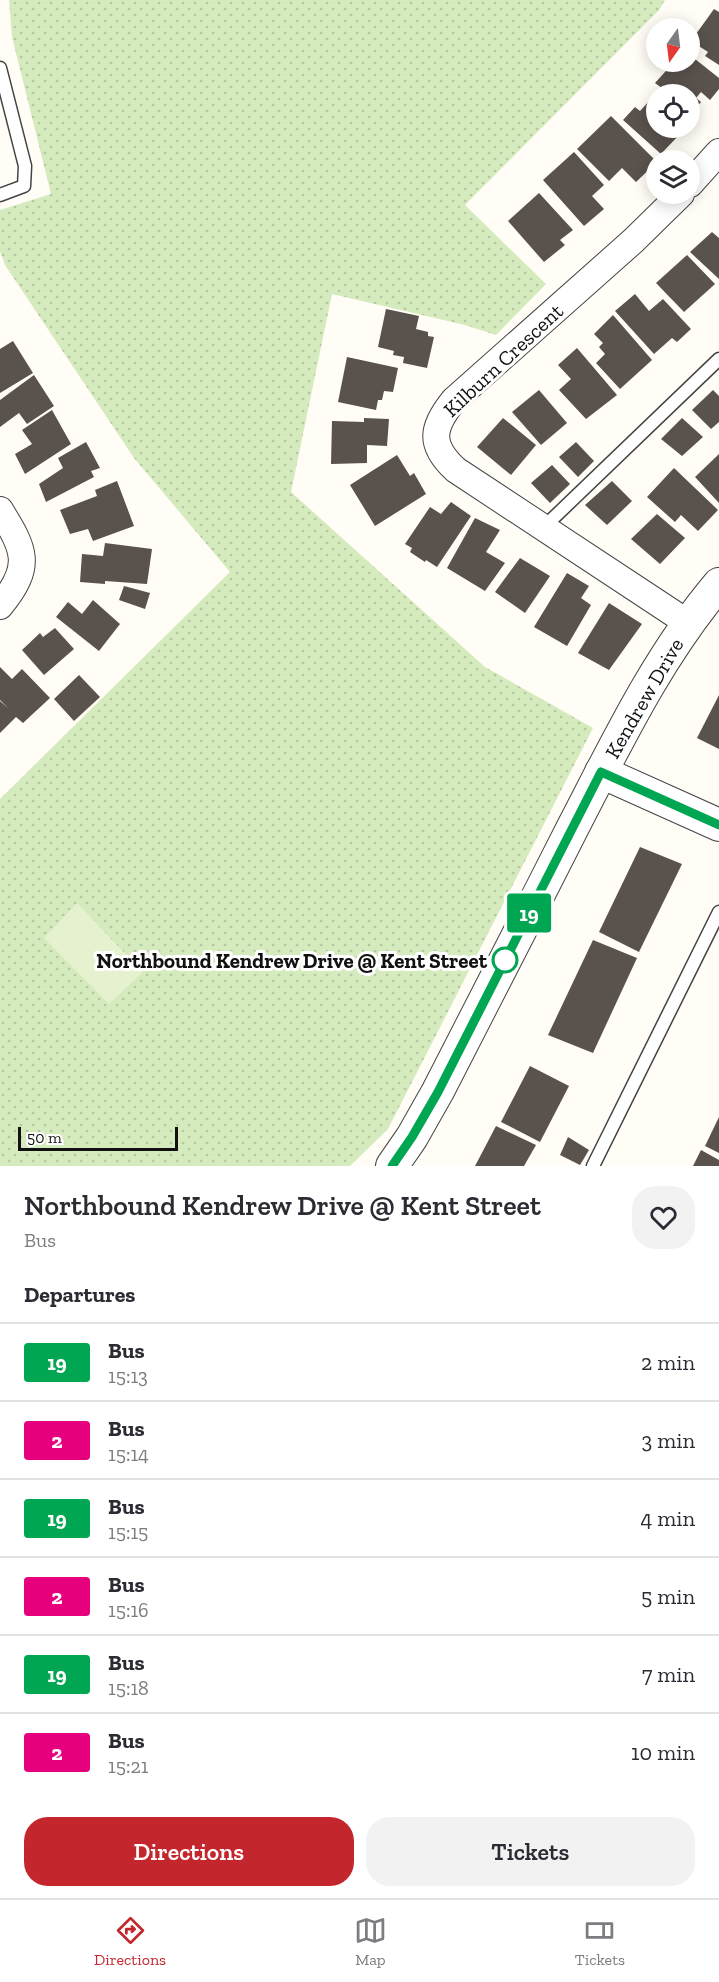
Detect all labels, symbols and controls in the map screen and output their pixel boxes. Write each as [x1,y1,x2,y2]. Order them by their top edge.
north arrow [646,18,700,72]
map controls [646,18,700,204]
button: locate [646,84,700,138]
button: layers [646,150,700,204]
street label: Kilburn Crescent [438,298,568,422]
street label: Kendrew Drive [599,633,689,763]
line badge: 19 [502,894,556,932]
text: 19 [519,901,539,926]
marker: Northbound Kendrew Drive @ Kent Street [492,947,518,973]
place label: Northbound Kendrew Drive @ Kent Street [96,948,488,973]
scale bar [18,1124,178,1152]
text: 50 m [27,1128,62,1147]
button: heart [632,1186,695,1249]
text: Northbound Kendrew Drive @ Kent Street [24,1189,541,1222]
text: Bus [24,1228,56,1252]
text: Departures [24,1281,135,1308]
text: Bus [108,1337,145,1364]
text: 2 min [641,1349,695,1376]
text: 19 [47,1350,67,1375]
text: 15:13 [108,1364,148,1388]
text: Bus [108,1415,145,1442]
text: 3 min [641,1427,695,1454]
text: 2 [51,1428,63,1453]
text: 15:14 [108,1442,149,1466]
text: Bus [108,1493,145,1520]
text: 4 min [640,1505,695,1532]
text: 19 [47,1506,67,1531]
text: 15:15 [108,1520,148,1544]
text: Bus [108,1571,145,1598]
text: 5 min [641,1583,695,1610]
text: 2 [51,1584,63,1609]
text: 15:16 [108,1598,149,1622]
text: Bus [108,1649,145,1676]
text: 7 min [642,1661,695,1688]
text: 19 [47,1662,67,1687]
text: 15:18 [108,1676,149,1700]
text: Bus [108,1727,145,1754]
text: 10 min [631,1739,695,1766]
text: 2 [51,1740,63,1765]
text: 15:21 [108,1754,148,1778]
button: Directions [24,1817,354,1886]
button: Tickets [366,1817,695,1886]
tab: Directions [94,1914,166,1969]
tab: Map [354,1914,387,1969]
tab: Tickets [575,1914,625,1969]

